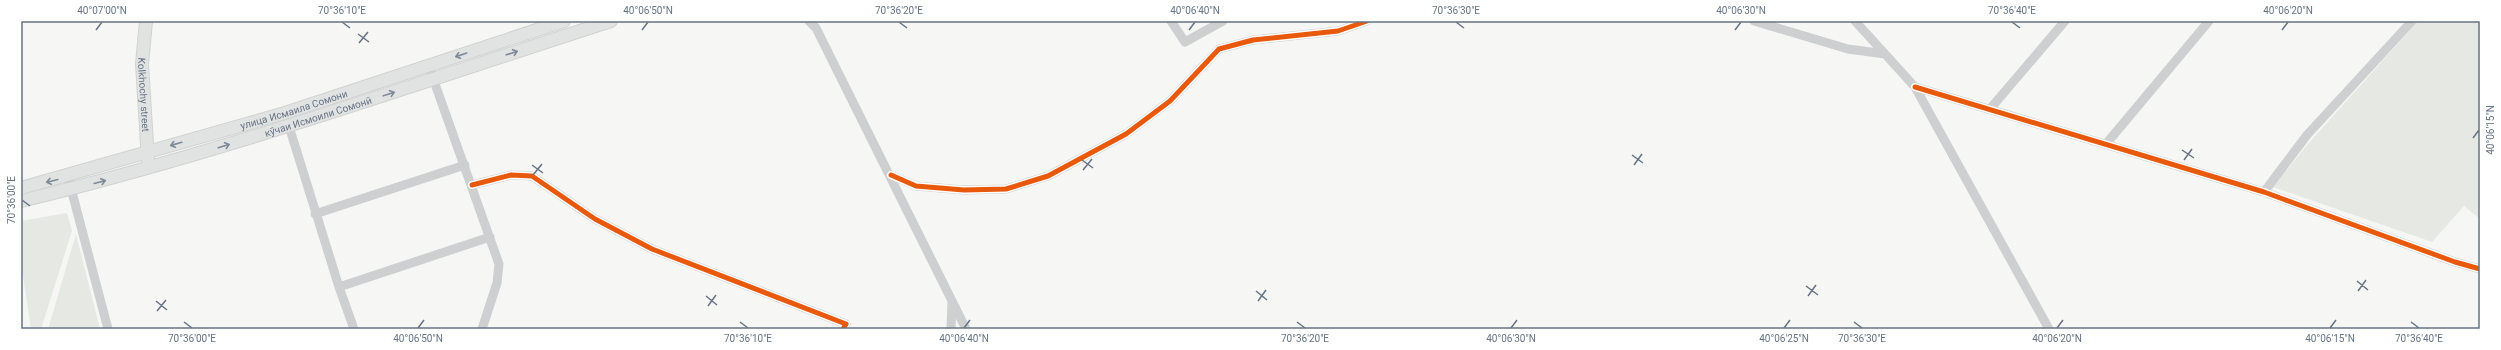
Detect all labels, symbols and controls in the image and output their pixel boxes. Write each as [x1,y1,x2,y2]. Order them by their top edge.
text: 40°07'00"N [77,5,127,16]
text: 70°36'10"E [318,5,366,16]
text: 40°06'50"N [623,5,673,16]
text: 70°36'20"E [875,5,923,16]
text: 40°06'40"N [1170,5,1220,16]
text: 70°36'30"E [1432,5,1480,16]
text: 40°06'30"N [1716,5,1766,16]
text: 70°36'40"E [1988,5,2036,16]
text: 40°06'20"N [2263,5,2313,16]
one-way arrow [505,49,518,56]
one-way arrow [454,52,467,59]
street label: Kolkhochy street [136,57,151,132]
street label: улица Исмаила Сомони [239,88,349,131]
one-way arrow [382,90,395,97]
street label: кӯчаи Исмоили Сомонӣ [263,95,373,139]
text: 40°06'15"N [2485,105,2496,155]
one-way arrow [170,141,183,148]
one-way arrow [218,142,231,149]
text: 70°36'00"E [6,176,17,224]
one-way arrow [46,177,59,185]
one-way arrow [93,178,106,185]
text: 70°36'00"E [168,333,216,344]
text: 40°06'50"N [393,333,443,344]
text: 70°36'10"E [724,333,772,344]
text: 40°06'40"N [939,333,989,344]
text: 70°36'20"E [1281,333,1329,344]
text: 40°06'30"N [1486,333,1536,344]
text: 40°06'25"N [1759,333,1809,344]
text: 70°36'30"E [1838,333,1886,344]
text: 40°06'20"N [2032,333,2082,344]
text: 40°06'15"N [2305,333,2355,344]
text: 70°36'40"E [2395,333,2443,344]

